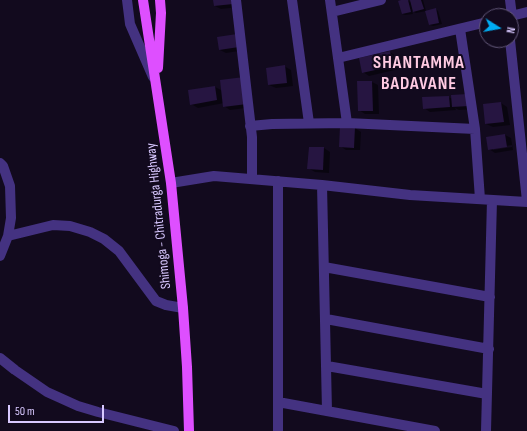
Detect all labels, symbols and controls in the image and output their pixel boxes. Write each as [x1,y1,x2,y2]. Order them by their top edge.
north arrow [479,8,519,48]
text: N [503,26,517,34]
district label: SHANTAMMA BADAVANE [373,52,465,94]
street label: Shimoga - Chitradurga Highway [143,142,175,290]
scale bar [10,397,106,423]
text: 50 m [15,404,35,419]

